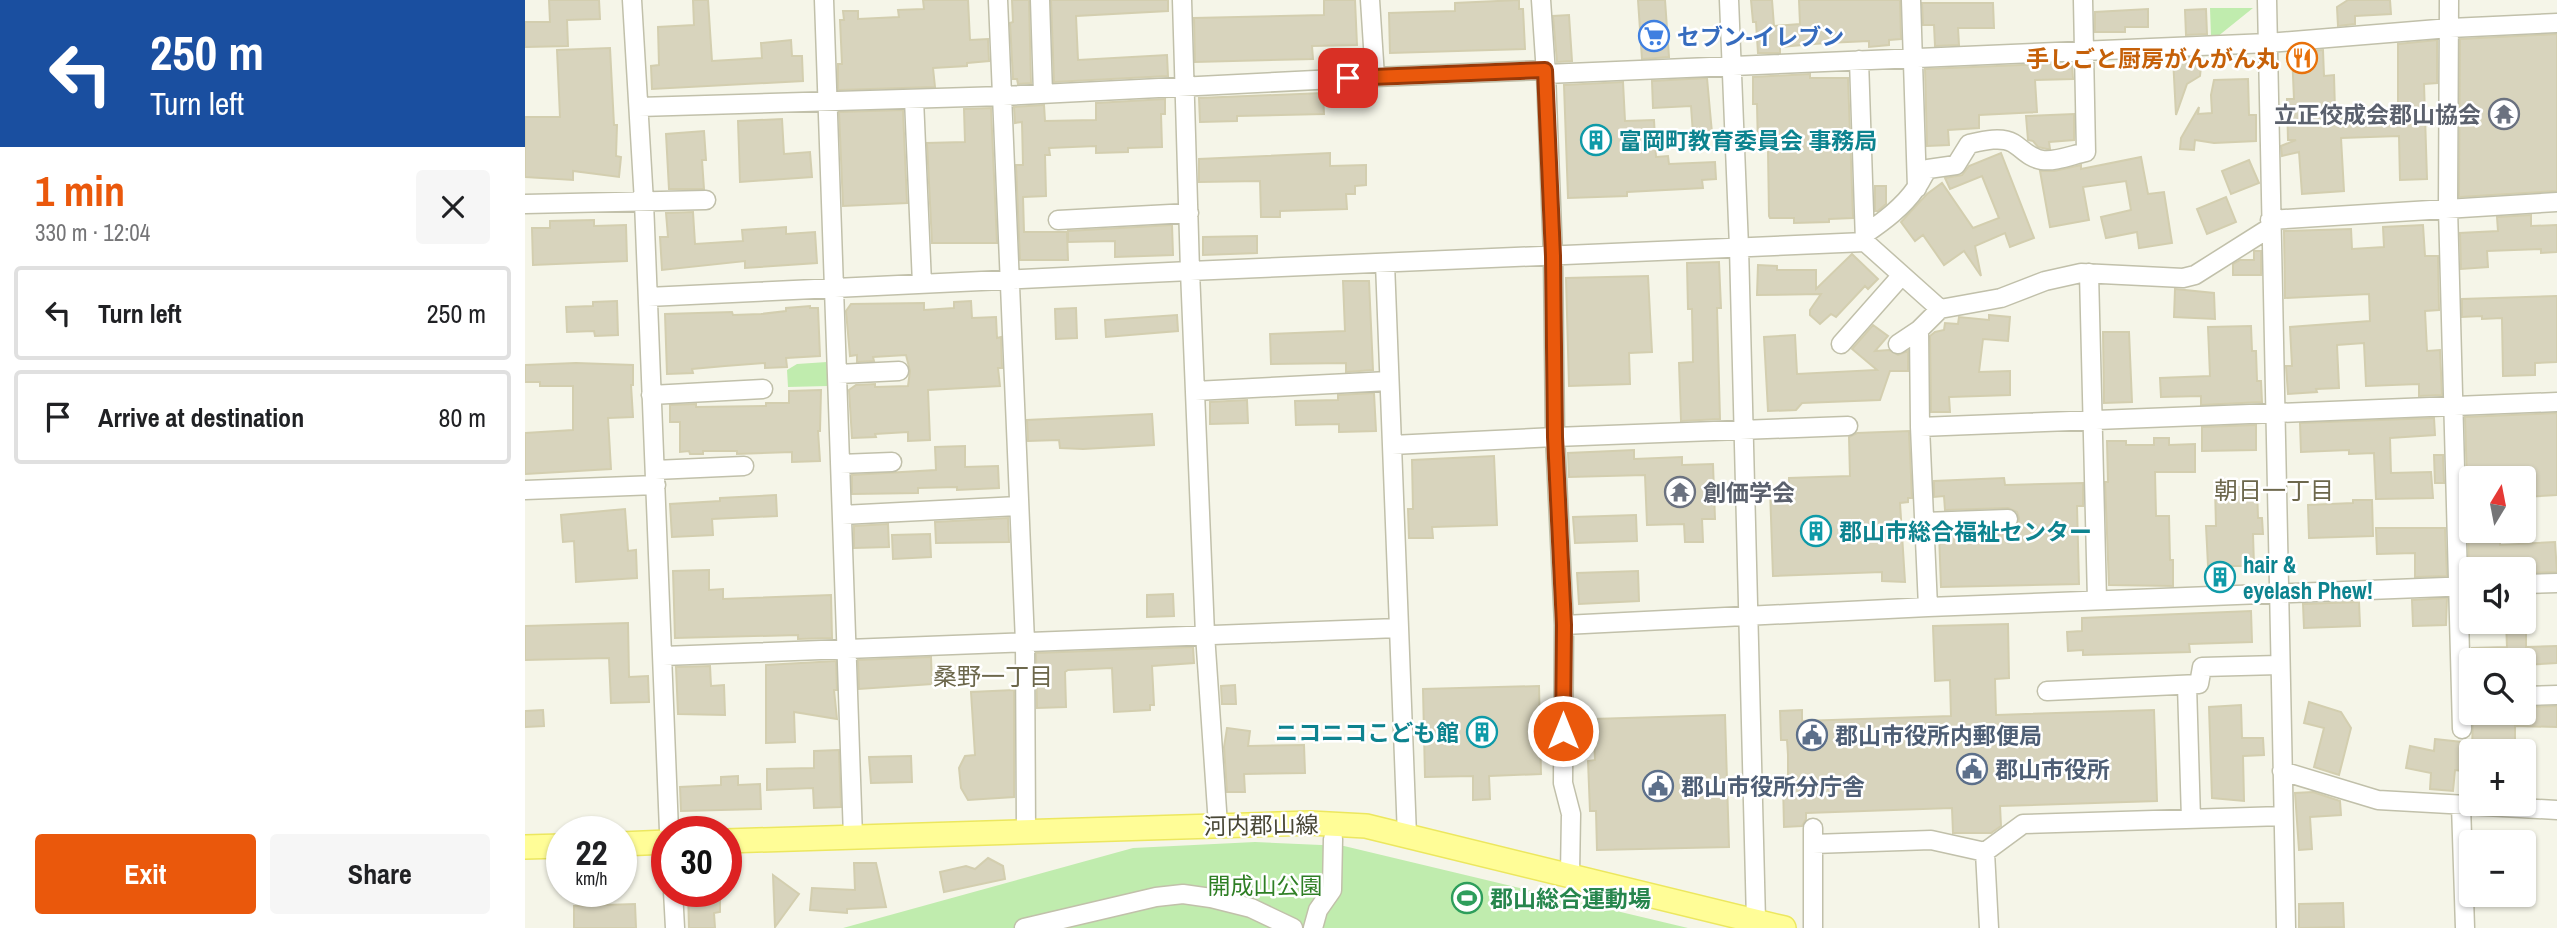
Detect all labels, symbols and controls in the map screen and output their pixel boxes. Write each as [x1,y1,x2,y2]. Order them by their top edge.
text: 250 m [150,19,264,85]
supermarket icon: セブン-イレブン [1637,19,1671,53]
place label: セブン-イレブン [1677,21,1844,52]
icon: left [35,28,126,119]
restaurant icon: 手しごと厨房がんがん丸 [2285,41,2319,75]
place label: 手しごと厨房がんがん丸 [2026,43,2279,74]
pin [1318,48,1378,108]
icon: arrive [1329,59,1367,97]
text: Turn left [150,82,244,125]
temple icon: 立正佼成会郡山協会 [2487,97,2521,131]
place label: 立正佼成会郡山協会 [2274,99,2481,130]
building icon: 富岡町教育委員会 事務局 [1579,123,1613,157]
place label: 富岡町教育委員会 事務局 [1619,125,1877,156]
text: 1 min [35,163,125,219]
button: close [416,170,490,244]
text: 330 m · 12:04 [35,217,150,248]
icon: left [39,294,77,332]
text: Turn left [98,296,182,331]
text: 250 m [427,296,486,331]
icon: arrive [39,398,77,436]
text: Arrive at destination [98,400,304,435]
text: 80 m [439,400,486,435]
north arrow [2459,466,2536,542]
map controls [2459,466,2536,907]
district label: 朝日一丁目 [2214,474,2334,506]
temple icon: 創価学会 [1663,475,1697,509]
place label: 創価学会 [1703,477,1795,508]
building icon: 郡山市総合福祉センター [1799,514,1833,548]
place label: 郡山市総合福祉センター [1839,516,2092,547]
place label: hair & eyelash Phew! [2243,549,2373,606]
button: sound [2459,557,2536,634]
building icon: hair & eyelash Phew! [2203,560,2237,594]
button: search [2459,648,2536,725]
district label: 桑野一丁目 [933,660,1053,692]
position arrow [1526,694,1600,768]
building icon: ニコニコこども館 [1465,715,1499,749]
place label: ニコニコこども館 [1275,717,1459,748]
public building icon: 郡山市役所内郵便局 [1795,718,1829,752]
place label: 郡山市役所内郵便局 [1835,720,2042,751]
button: + [2459,739,2536,816]
public building icon: 郡山市役所 [1955,752,1989,786]
place label: 郡山市役所 [1995,754,2110,785]
public building icon: 郡山市役所分庁舎 [1641,769,1675,803]
place label: 郡山市役所分庁舎 [1681,771,1865,802]
street label: 河内郡山線 [1203,808,1319,842]
speed limit sign: 30 [651,816,742,907]
text: 22 [576,829,607,876]
button: − [2459,830,2536,907]
button: Exit [35,834,256,914]
button: Share [270,834,490,914]
text: km/h [576,866,608,891]
park label: 開成山公園 [1208,870,1323,901]
sports icon: 郡山総合運動場 [1450,881,1484,915]
place label: 郡山総合運動場 [1490,883,1651,914]

